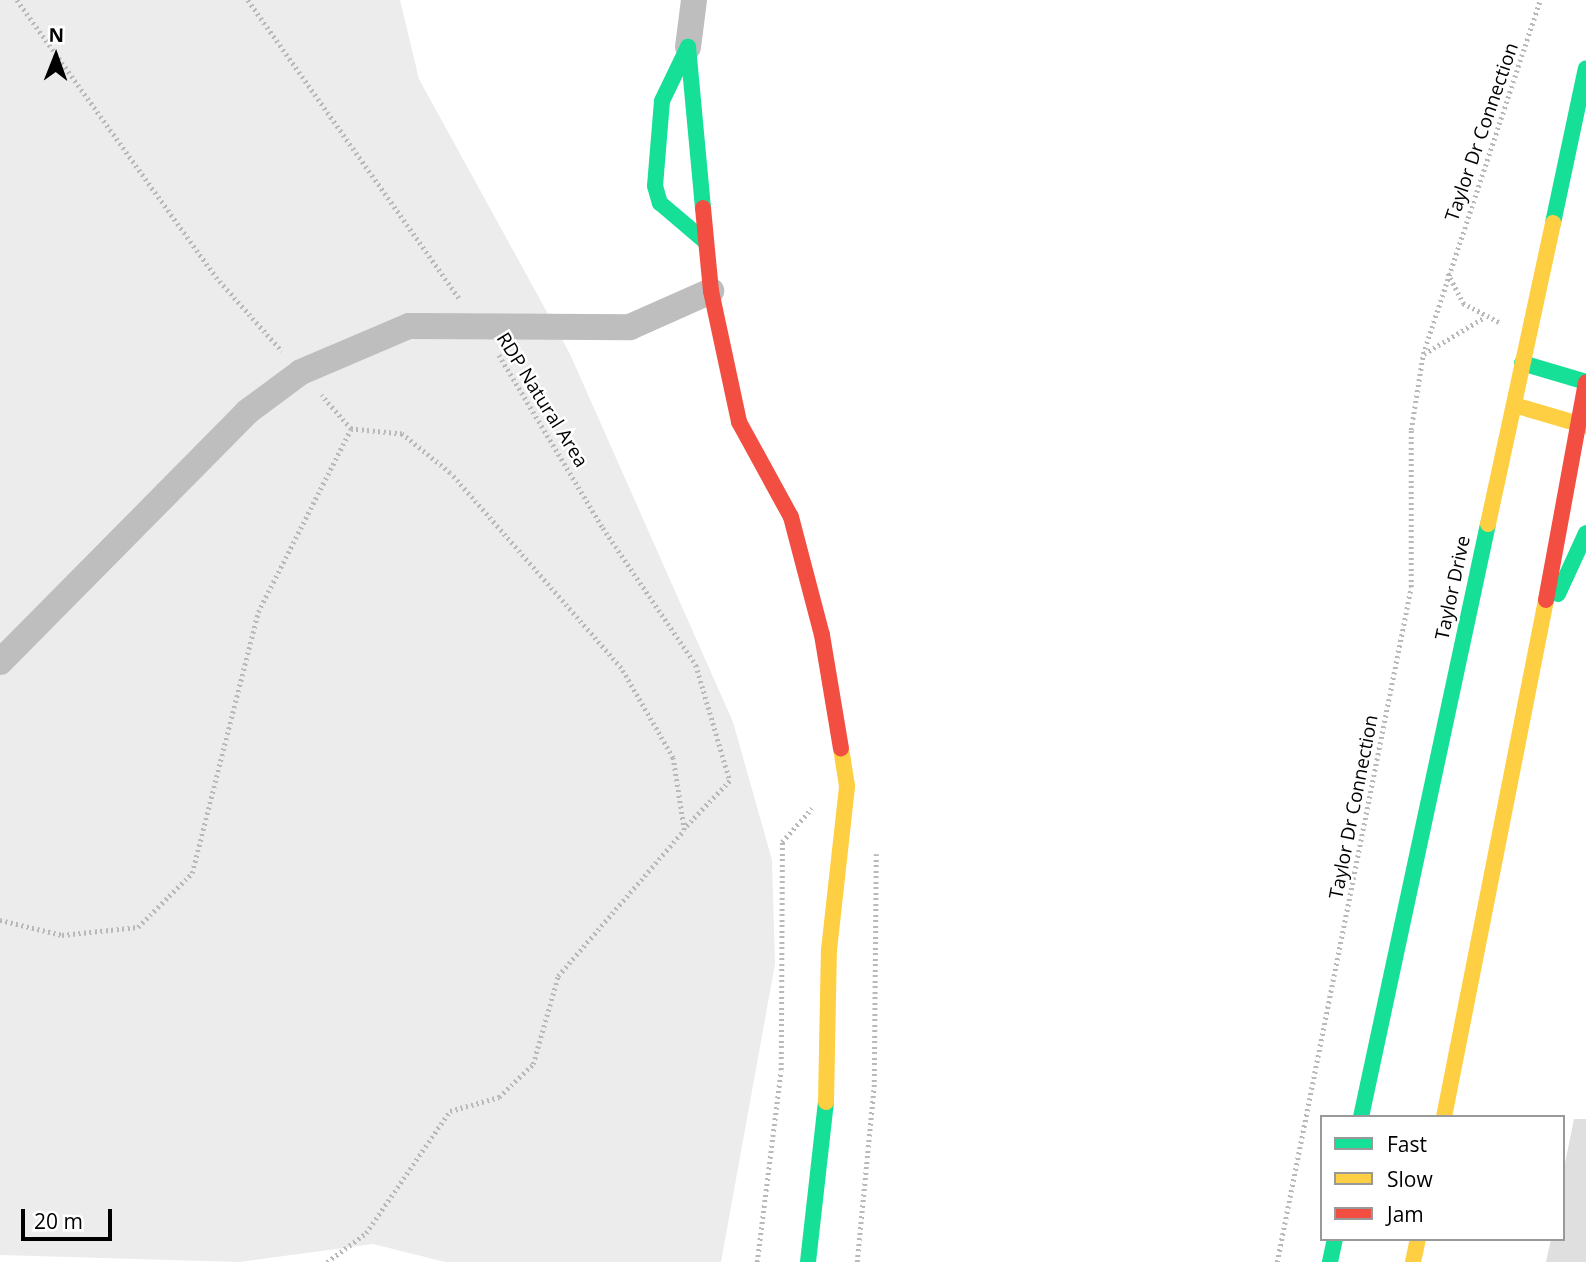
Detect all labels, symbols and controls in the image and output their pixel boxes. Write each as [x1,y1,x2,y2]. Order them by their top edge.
north arrow [21,21,91,91]
text: N [48,22,64,48]
street label: Taylor Dr Connection [1441,40,1523,224]
street label: RDP Natural Area [491,329,593,471]
street label: Taylor Drive [1431,534,1475,642]
street label: Taylor Dr Connection [1325,713,1383,901]
legend [1320,1115,1565,1241]
text: Fast [1387,1130,1427,1158]
text: Slow [1387,1165,1433,1193]
scale bar [24,1196,116,1240]
text: Jam [1387,1200,1424,1228]
text: 20 m [34,1207,83,1235]

